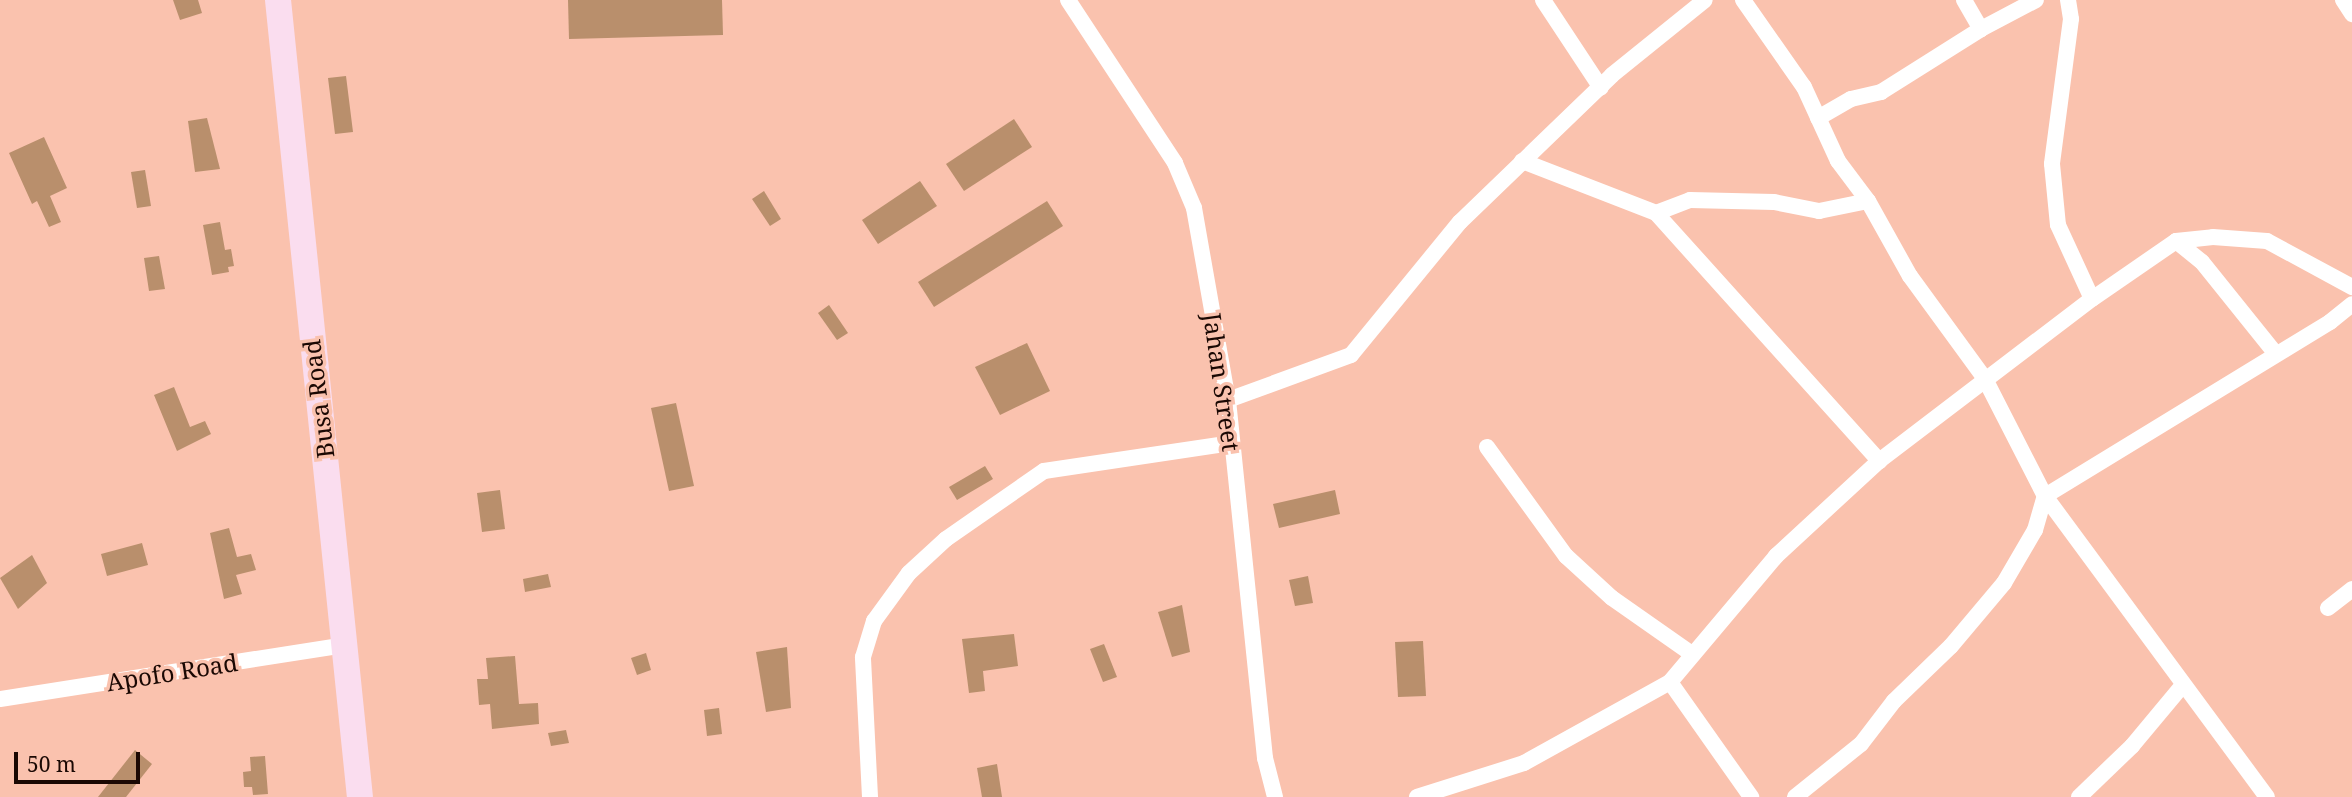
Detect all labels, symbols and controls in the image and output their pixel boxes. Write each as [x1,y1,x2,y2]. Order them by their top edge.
street label: Jahan Street [1198,311,1246,453]
street label: Busa Road [296,338,340,460]
street label: Apofo Road [104,647,240,697]
scale bar [18,738,144,782]
text: 50 m [27,750,76,778]

